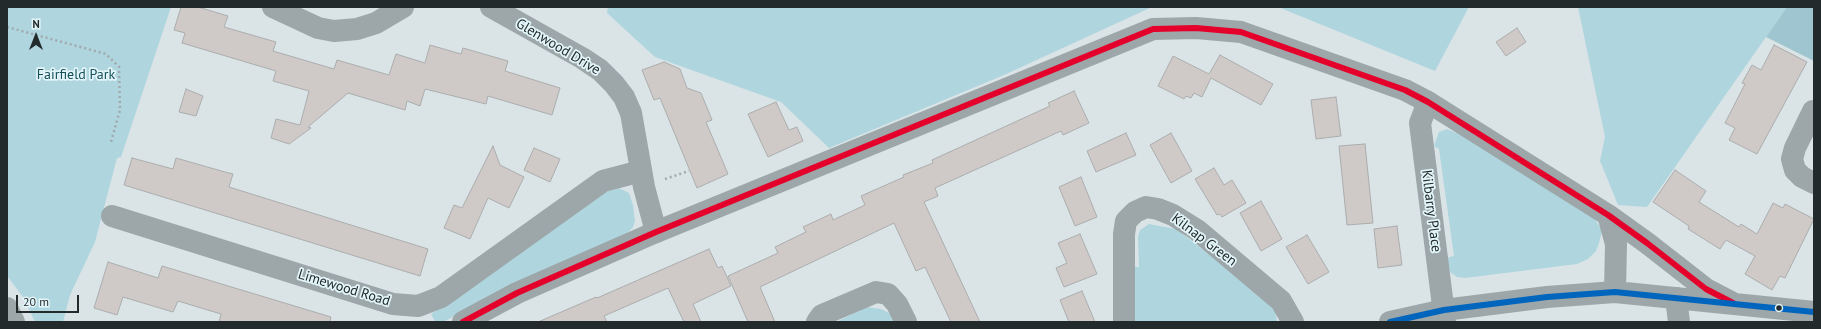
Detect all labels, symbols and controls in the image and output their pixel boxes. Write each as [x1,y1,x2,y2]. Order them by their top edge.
street label: Glenwood Drive [513,15,603,79]
north arrow [16,16,56,56]
text: N [32,17,40,31]
park label: Fairfield Park [37,67,115,83]
street label: Kilbarry Place [1418,169,1444,253]
street label: Kilnap Green [1168,210,1240,270]
street label: Limewood Road [296,266,392,310]
scale bar [18,287,81,313]
text: 20 m [23,294,49,309]
unlabelled marker [1774,303,1784,313]

